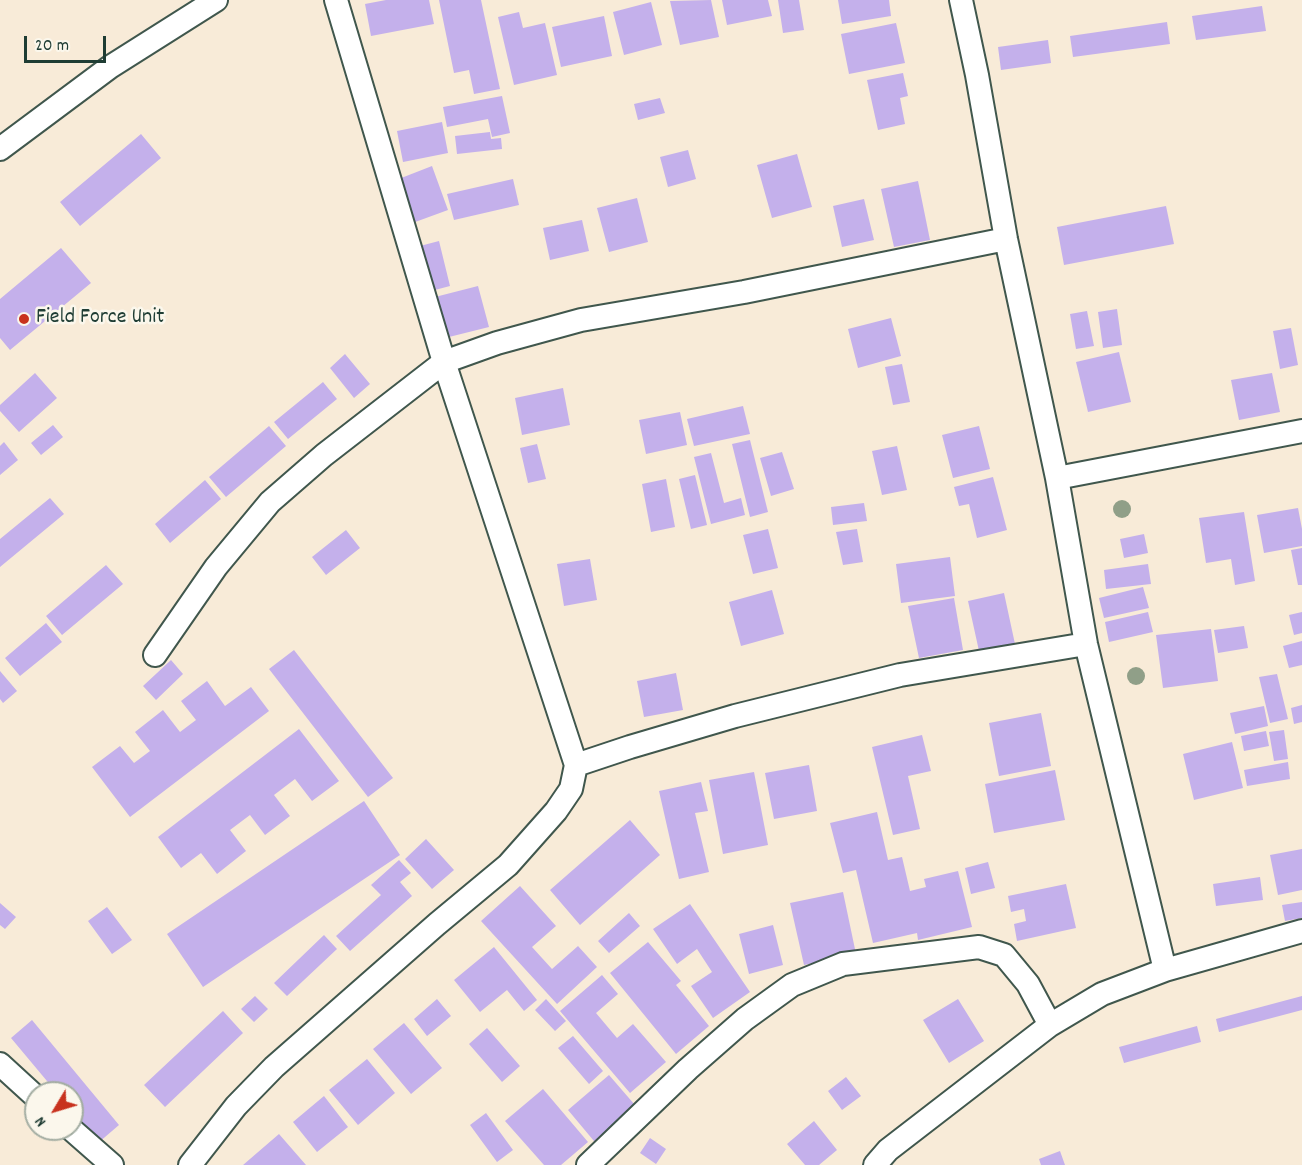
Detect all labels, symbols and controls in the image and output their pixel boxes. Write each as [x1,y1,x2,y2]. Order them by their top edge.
scale bar [27,24,110,62]
text: 20 m [35,34,69,59]
place label: Field Force Unit [36,306,164,332]
marker: Field Force Unit [17,312,31,326]
north arrow [24,1081,84,1141]
text: N [30,1111,52,1131]

